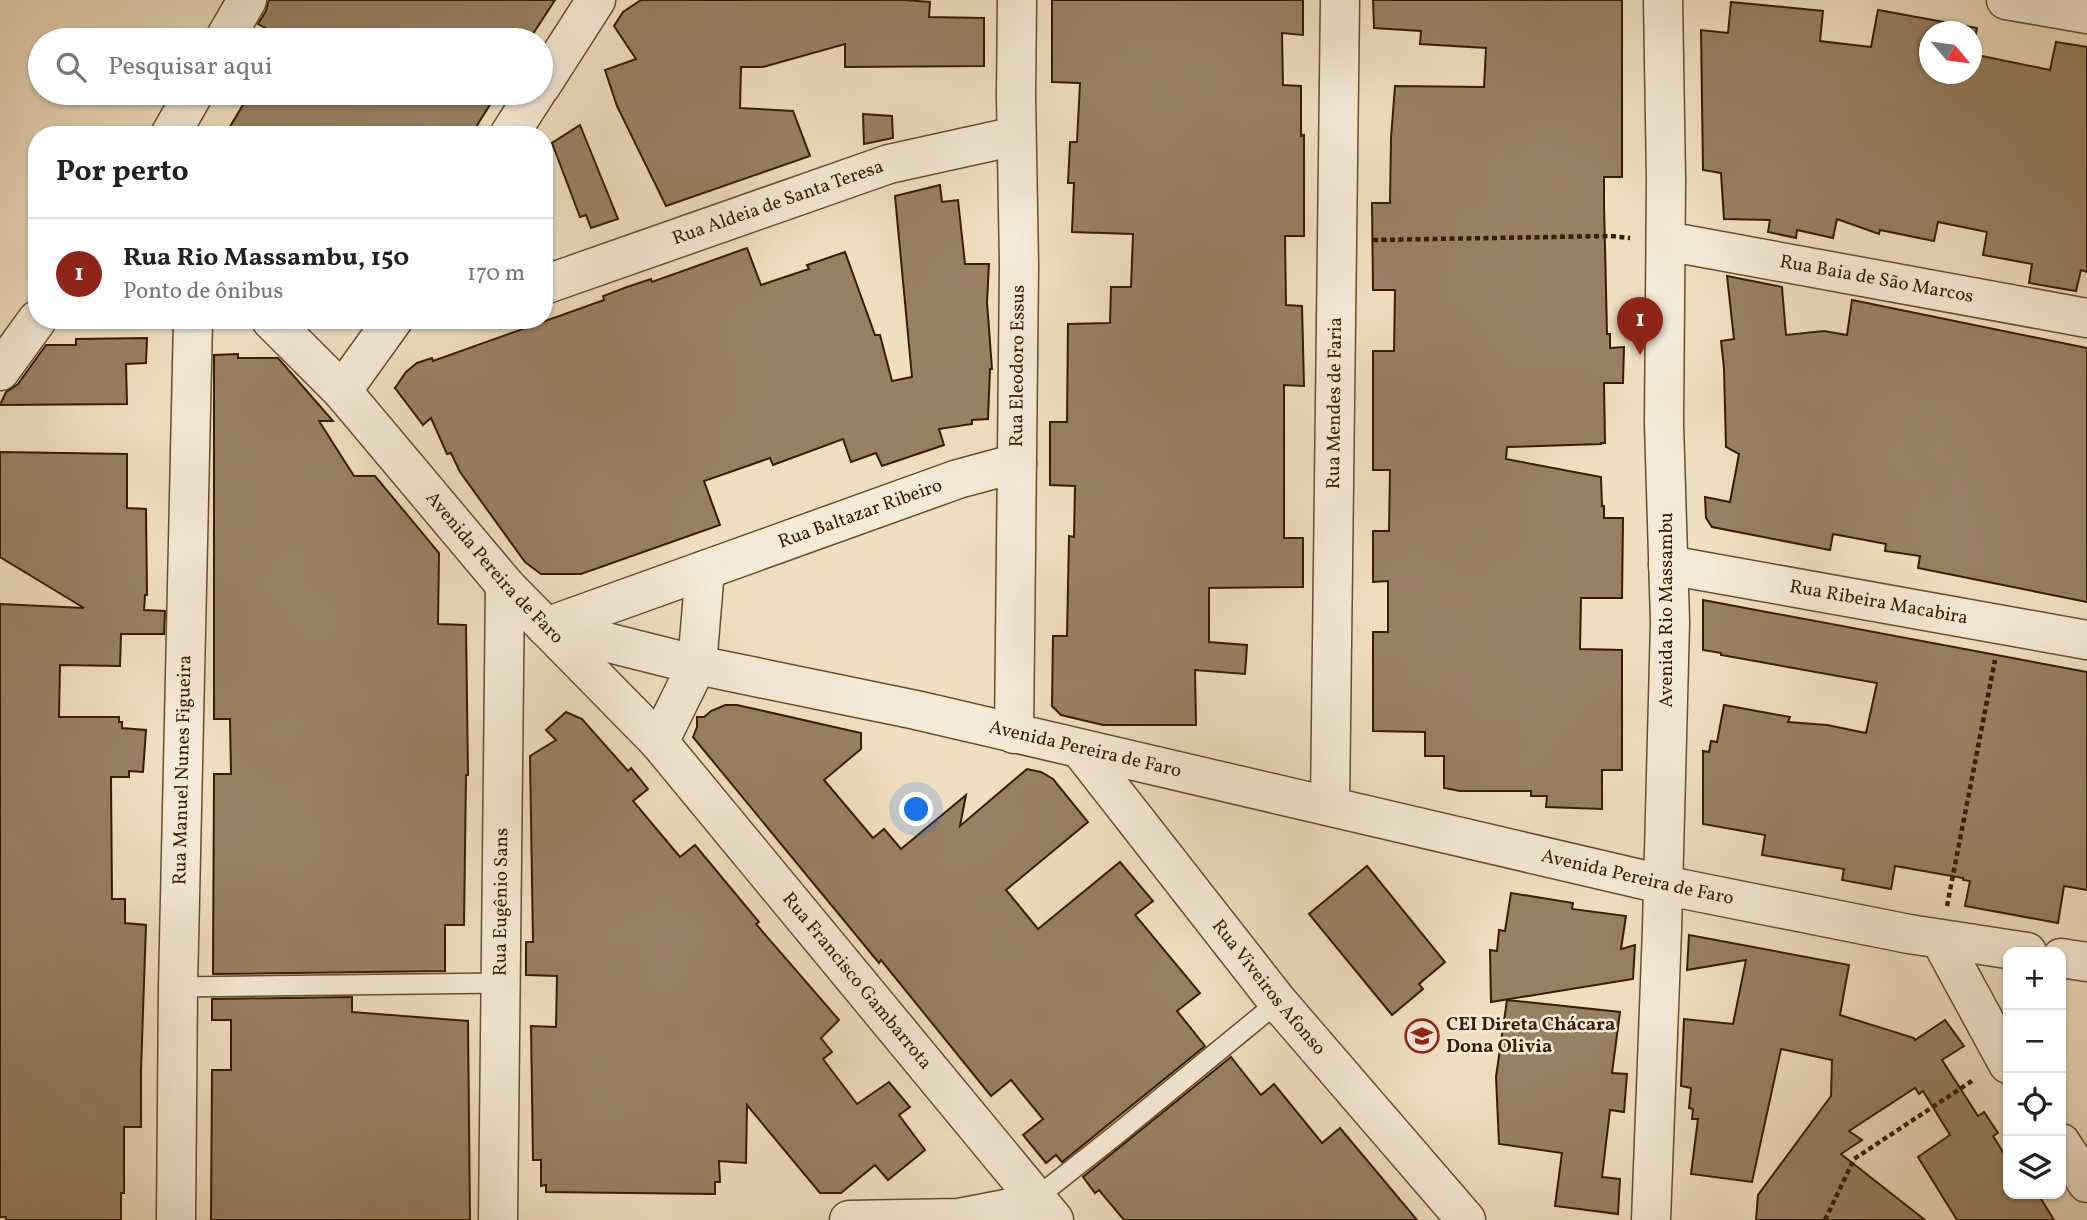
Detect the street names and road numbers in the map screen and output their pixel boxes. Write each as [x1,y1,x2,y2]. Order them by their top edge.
street label: Rua Aldeia de Santa Teresa [669,154,887,252]
street label: Rua Baia de São Marcos [1777,249,1976,310]
street label: Rua Eleodoro Essus [1004,285,1032,447]
street label: Rua Mendes de Faria [1321,317,1349,489]
street label: Rua Baltazar Ribeiro [775,473,946,556]
street label: Avenida Pereira de Faro [419,486,569,650]
street label: Avenida Rio Massambu [1654,512,1680,708]
street label: Rua Ribeira Macabira [1787,574,1970,631]
street label: Rua Manuel Nunes Figueira [167,655,198,885]
street label: Avenida Pereira de Faro [986,714,1184,784]
street label: Rua Eugênio Sans [488,828,515,976]
street label: Avenida Pereira de Faro [1539,843,1736,912]
street label: Rua Francisco Gambarrota [776,887,938,1075]
street label: Rua Viveiros Afonso [1205,914,1332,1061]

